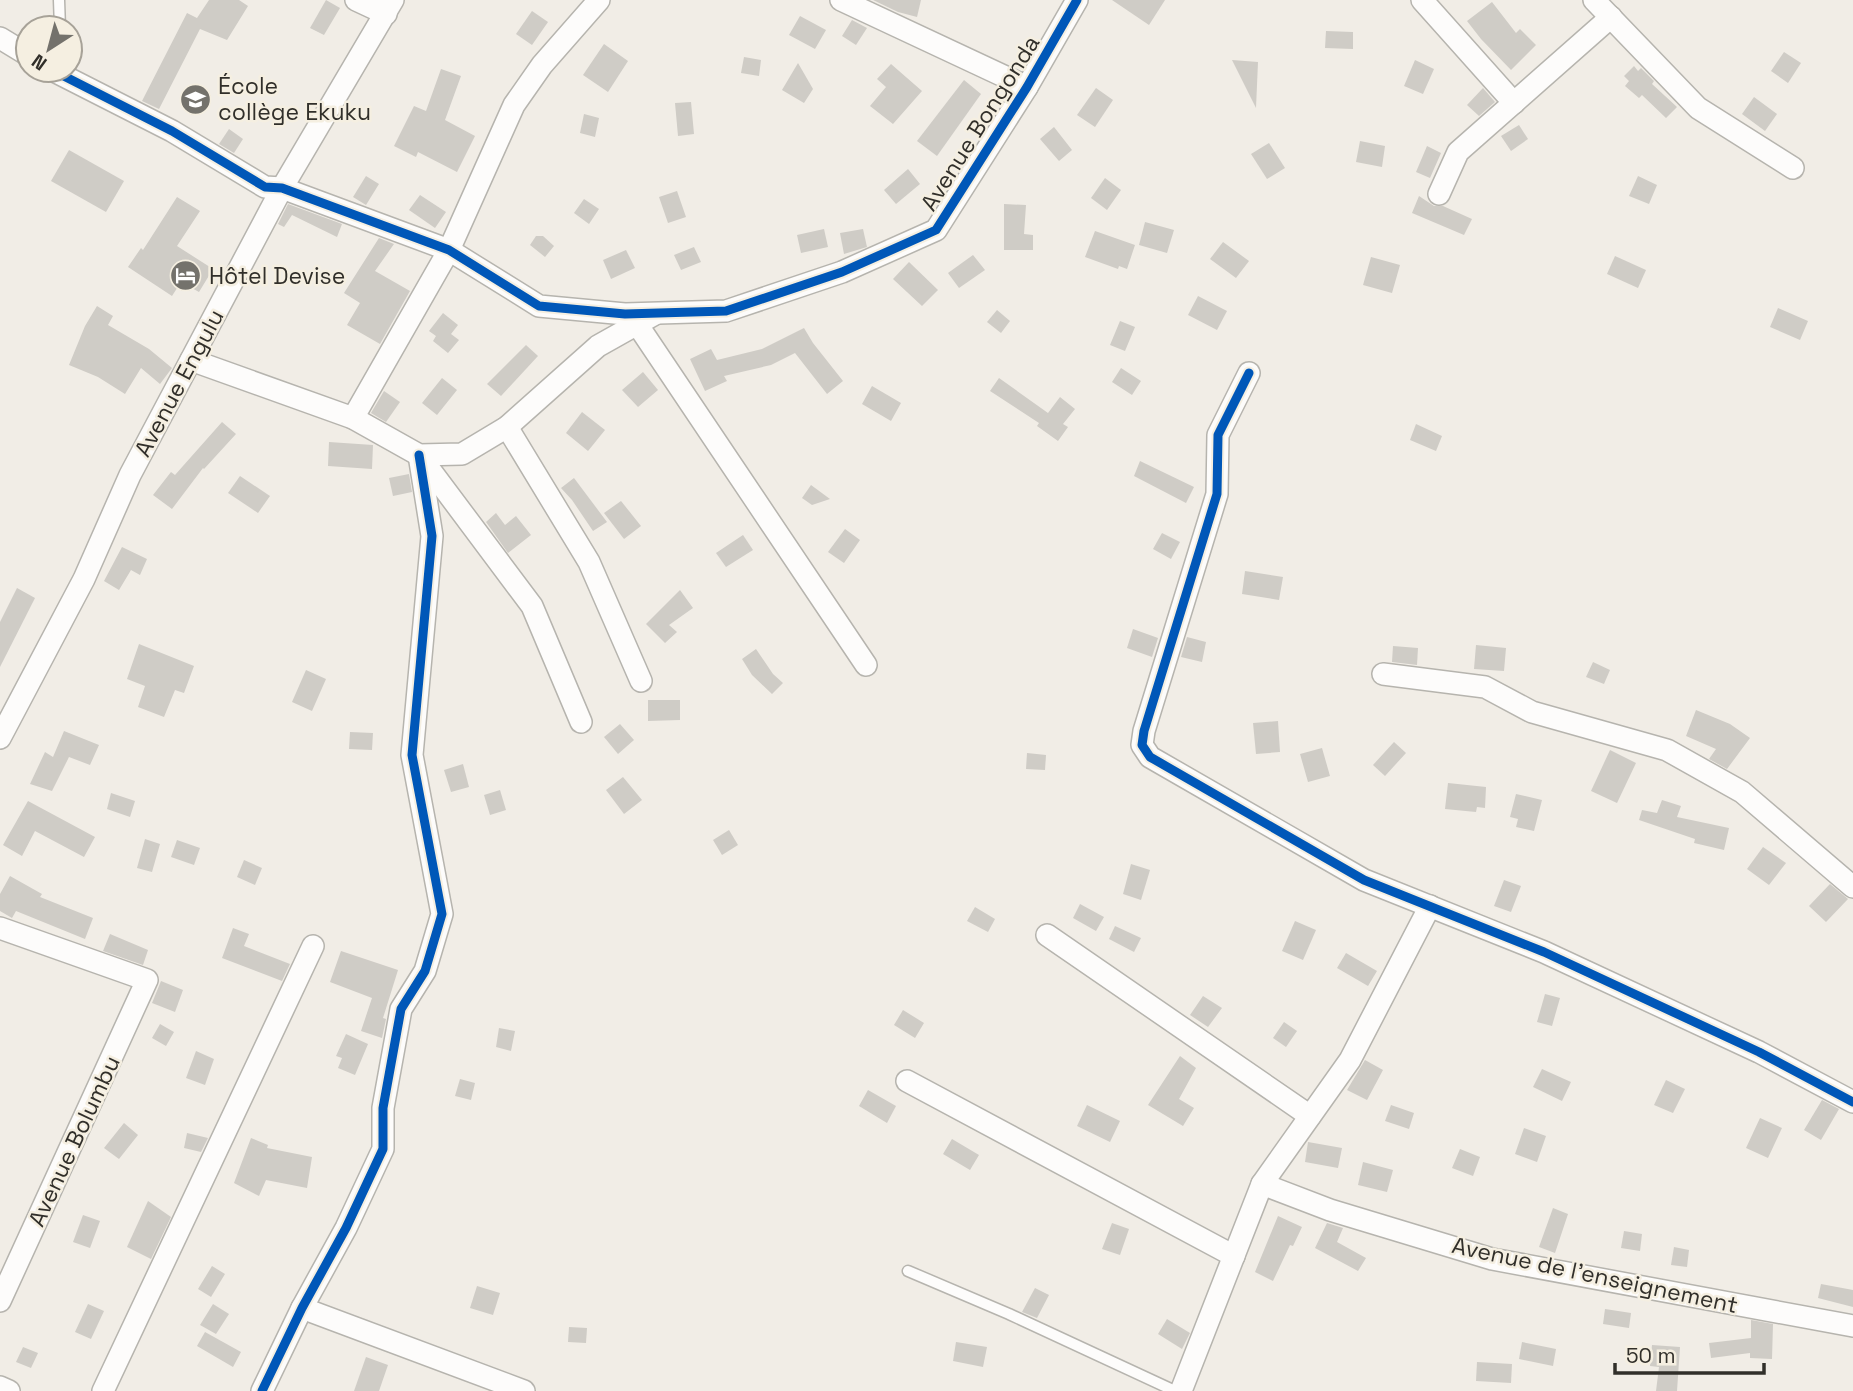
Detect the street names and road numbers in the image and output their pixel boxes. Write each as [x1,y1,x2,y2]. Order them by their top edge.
street label: Avenue Bongonda [914,29,1046,217]
street label: Avenue Engulu [128,304,230,462]
street label: Avenue Bolumbu [21,1051,127,1231]
street label: Avenue de l'enseignement [1449,1230,1741,1320]

